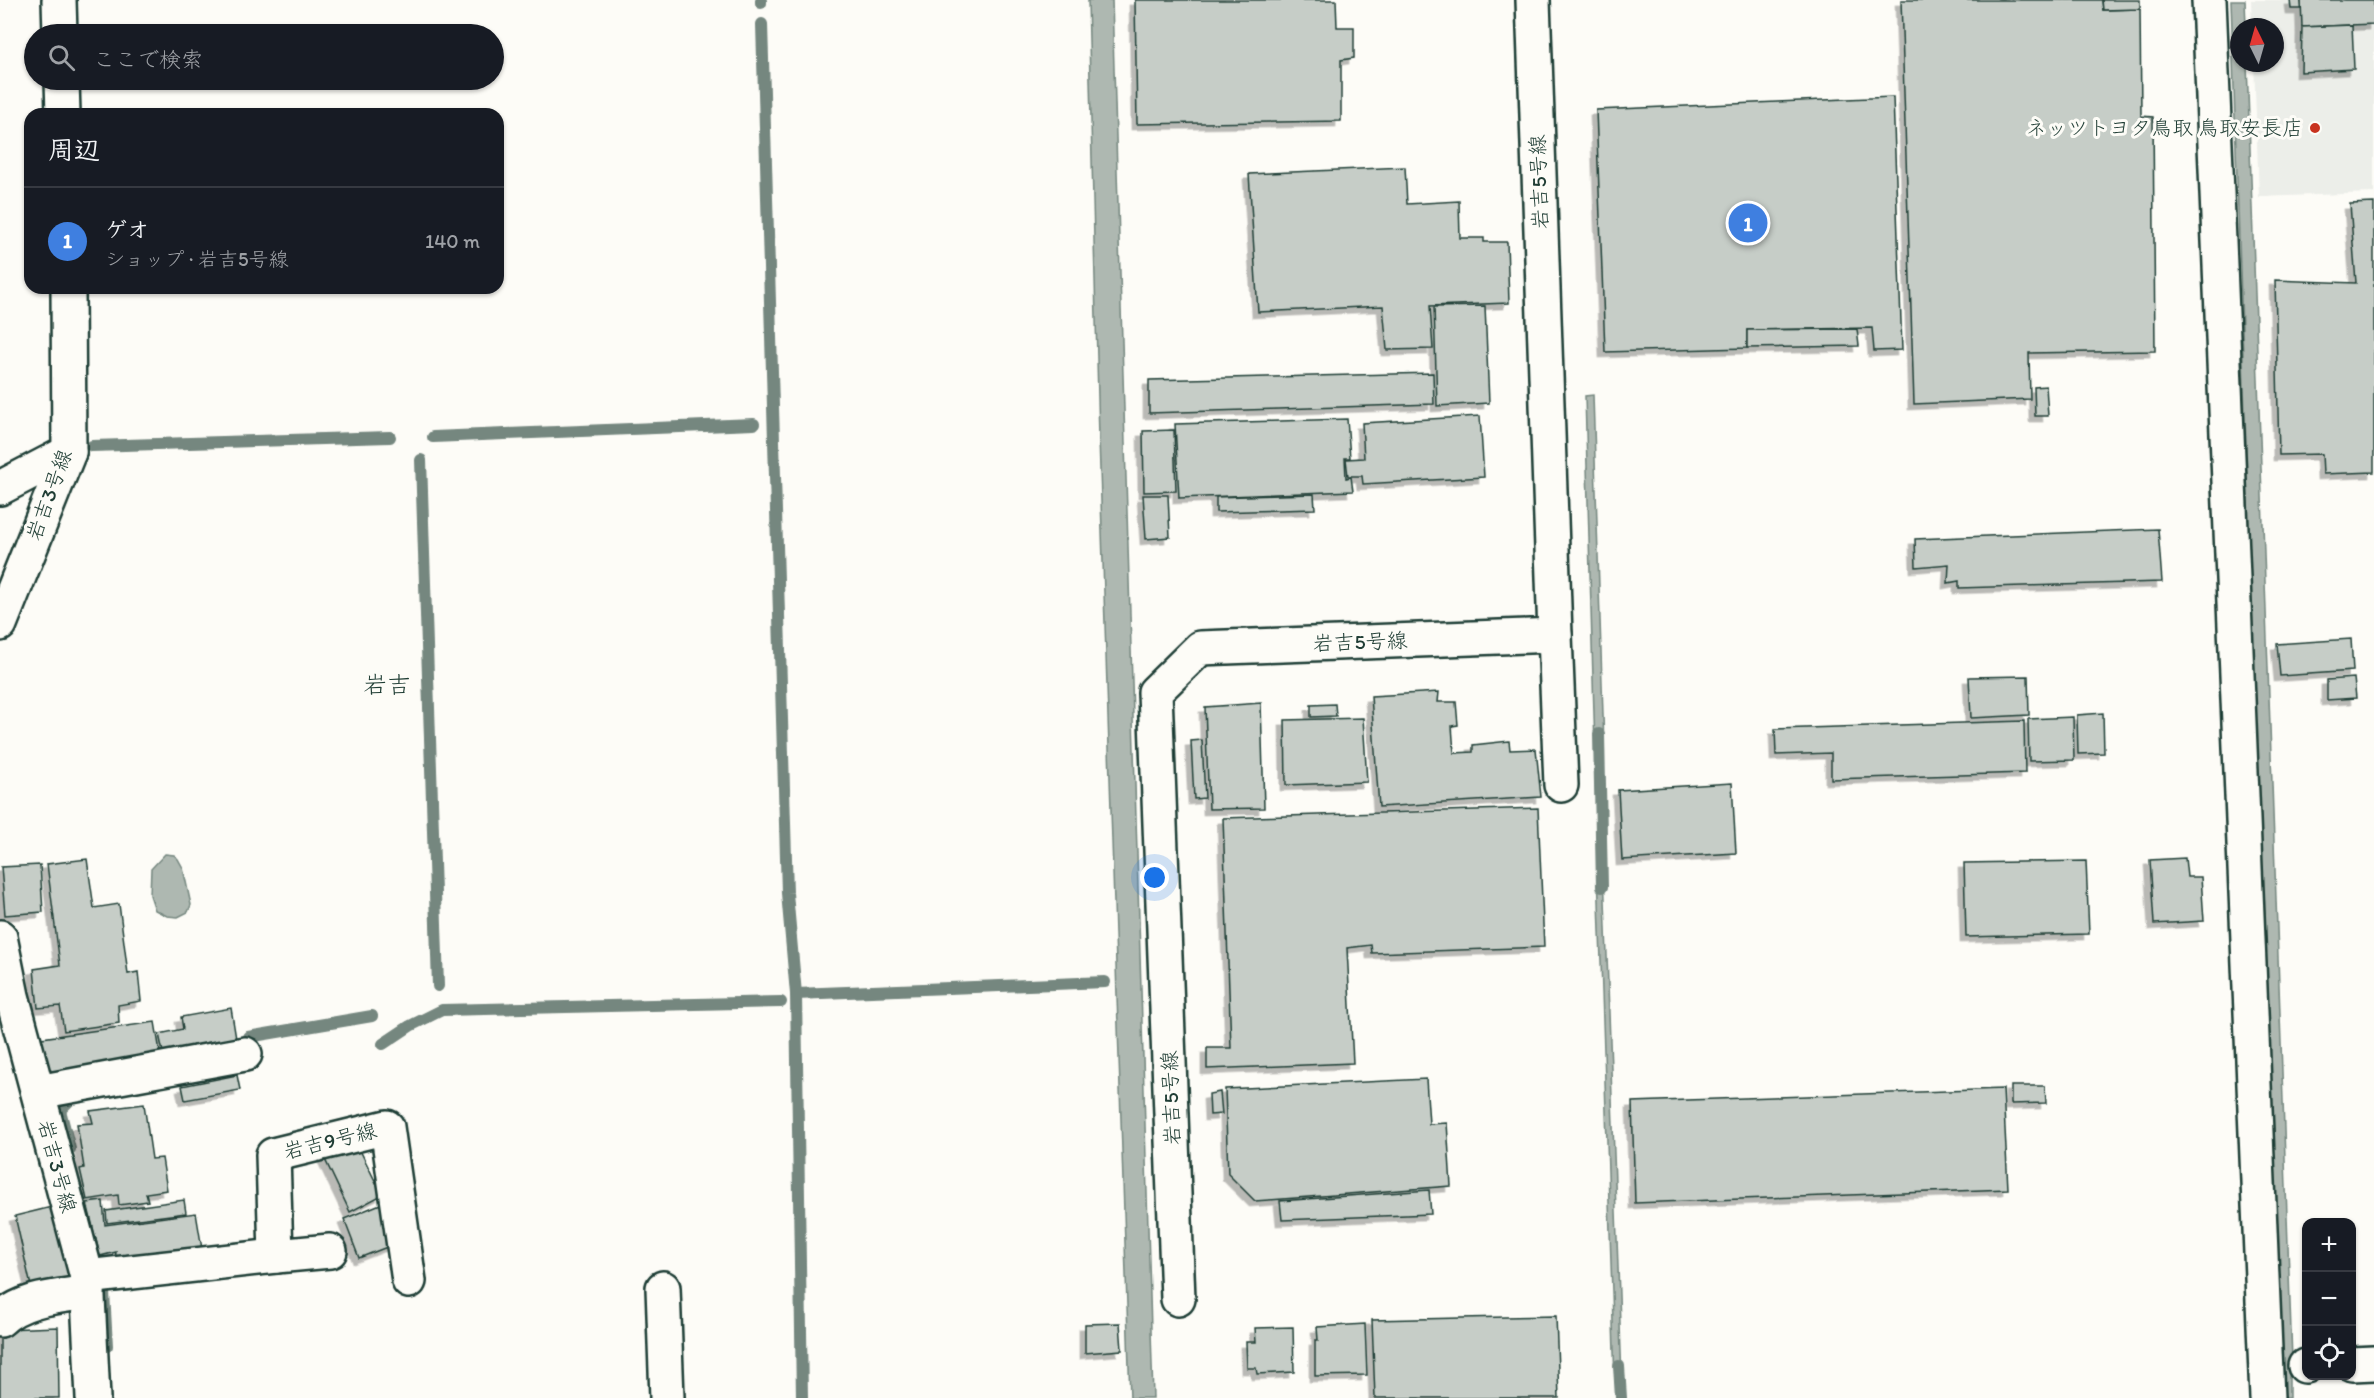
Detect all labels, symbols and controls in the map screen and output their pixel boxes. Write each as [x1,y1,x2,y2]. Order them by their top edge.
north arrow [2230,18,2284,72]
search box [24,24,504,90]
icon: search [45,41,78,74]
text: ここで検索 [93,46,203,73]
place label: ネッツトヨタ鳥取 鳥取安長店 [2026,115,2303,140]
marker: ネッツトヨタ鳥取 鳥取安長店 [2308,121,2322,135]
text: 周辺 [48,134,100,166]
street label: 岩吉5号線 [1524,134,1553,230]
pin: 1 [1728,200,1768,246]
text: ゲオ [105,216,149,243]
text: 1 [63,229,72,253]
text: 140 m [425,229,480,253]
text: ショップ · 岩吉5号線 [105,247,289,271]
street label: 岩吉3号線 [20,446,77,544]
street label: 岩吉5号線 [1312,627,1408,656]
district label: 岩吉 [363,670,411,699]
your location [1140,863,1169,892]
street label: 岩吉5号線 [1156,1050,1185,1146]
street label: 岩吉3号線 [33,1117,82,1215]
street label: 岩吉9号線 [281,1117,379,1164]
map controls [2302,1218,2356,1380]
button: + [2302,1218,2356,1272]
button: − [2302,1272,2356,1326]
button: locate [2302,1326,2356,1380]

